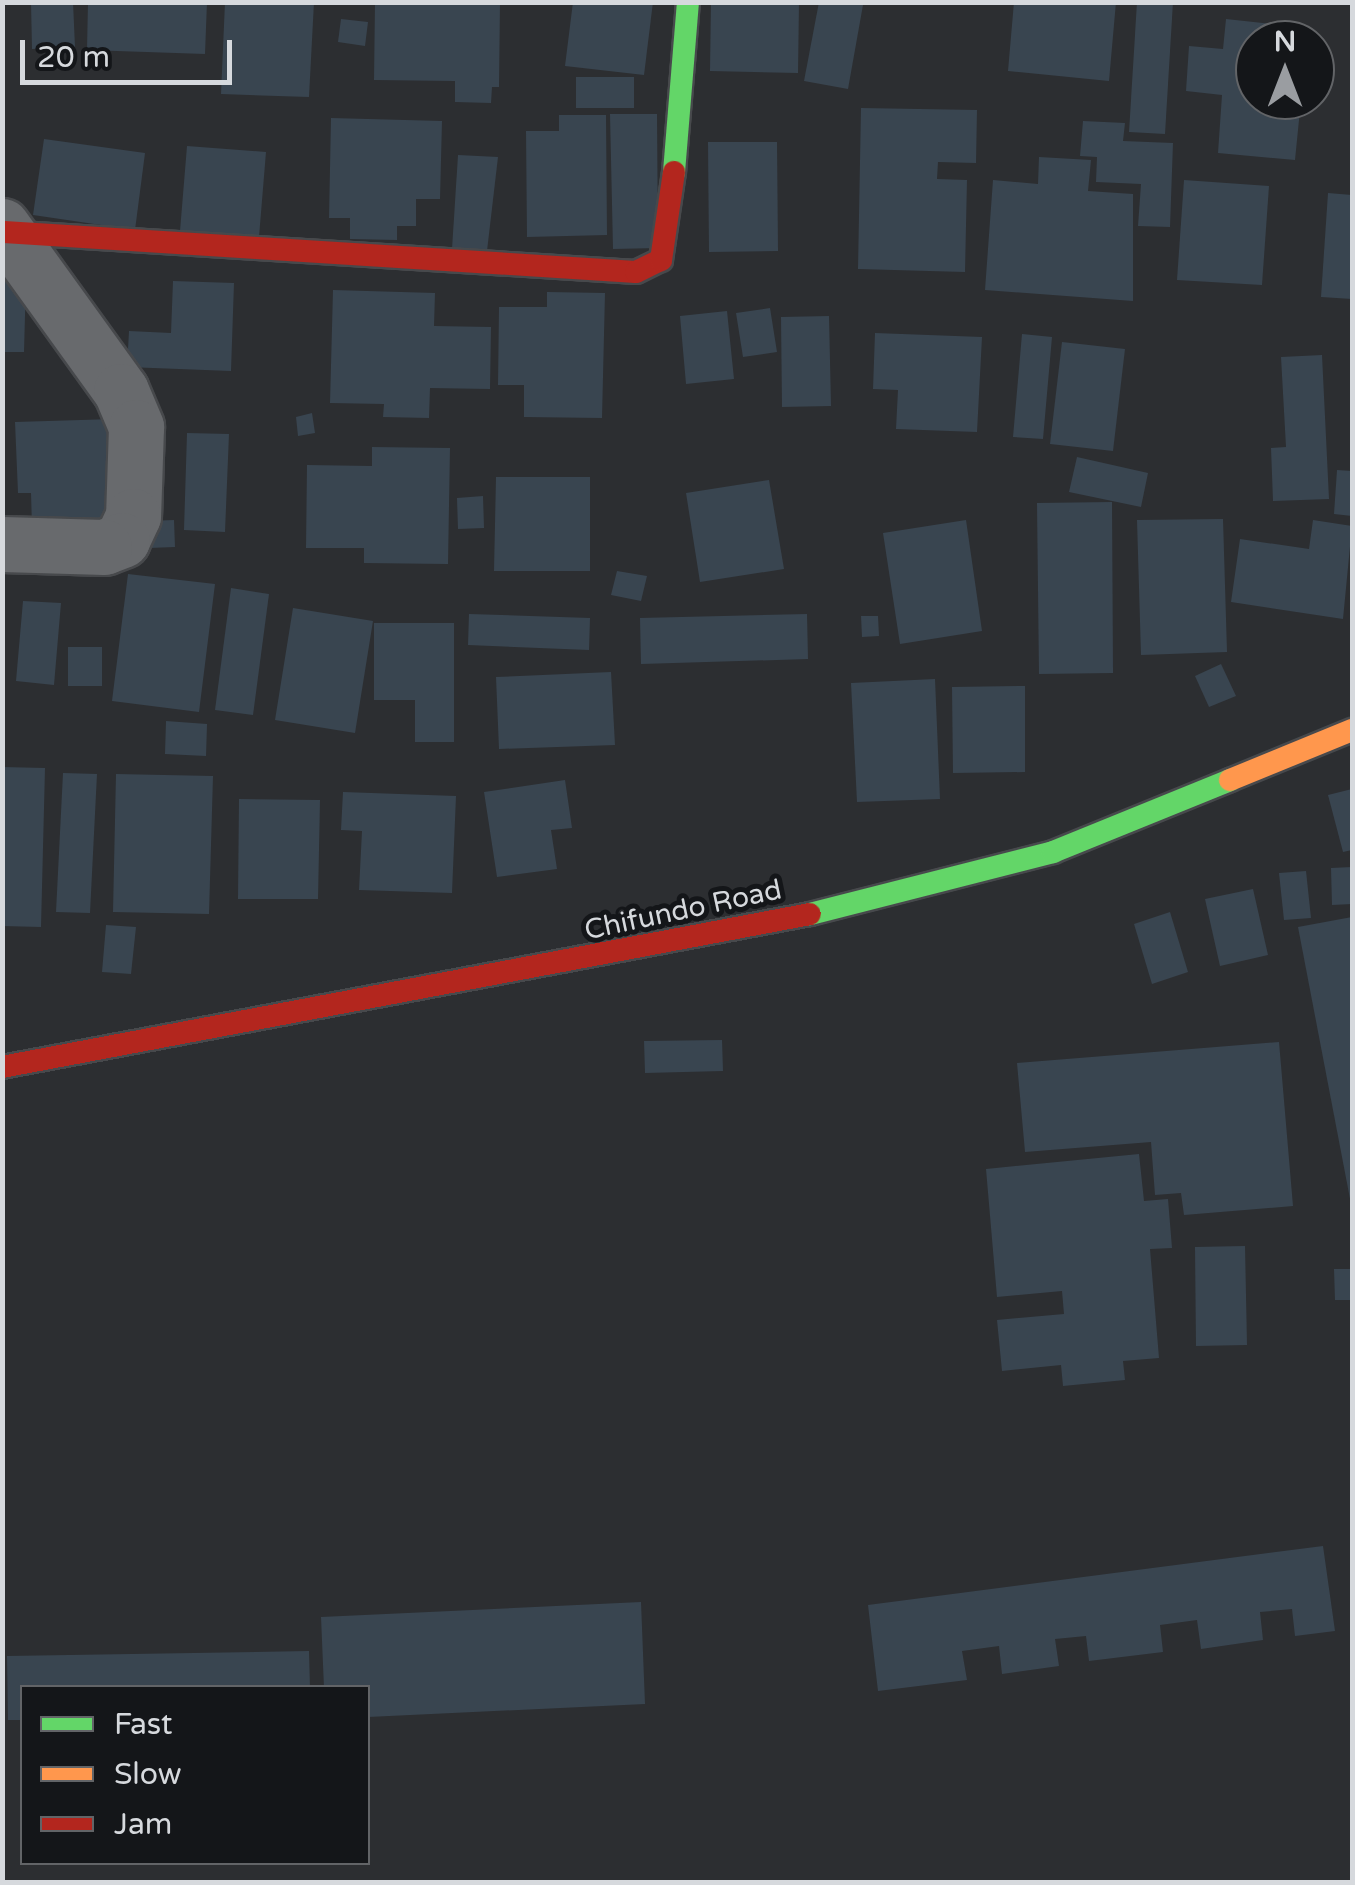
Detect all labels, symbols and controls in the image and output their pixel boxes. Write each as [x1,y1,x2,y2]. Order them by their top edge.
scale bar [25,20,238,82]
north arrow [1235,20,1335,120]
text: N [1274,25,1296,59]
text: 20 m [37,39,110,76]
street label: Chifundo Road [581,873,785,947]
legend [20,1685,370,1865]
text: Fast [114,1706,173,1743]
text: Slow [114,1756,182,1793]
text: Jam [114,1806,172,1843]

